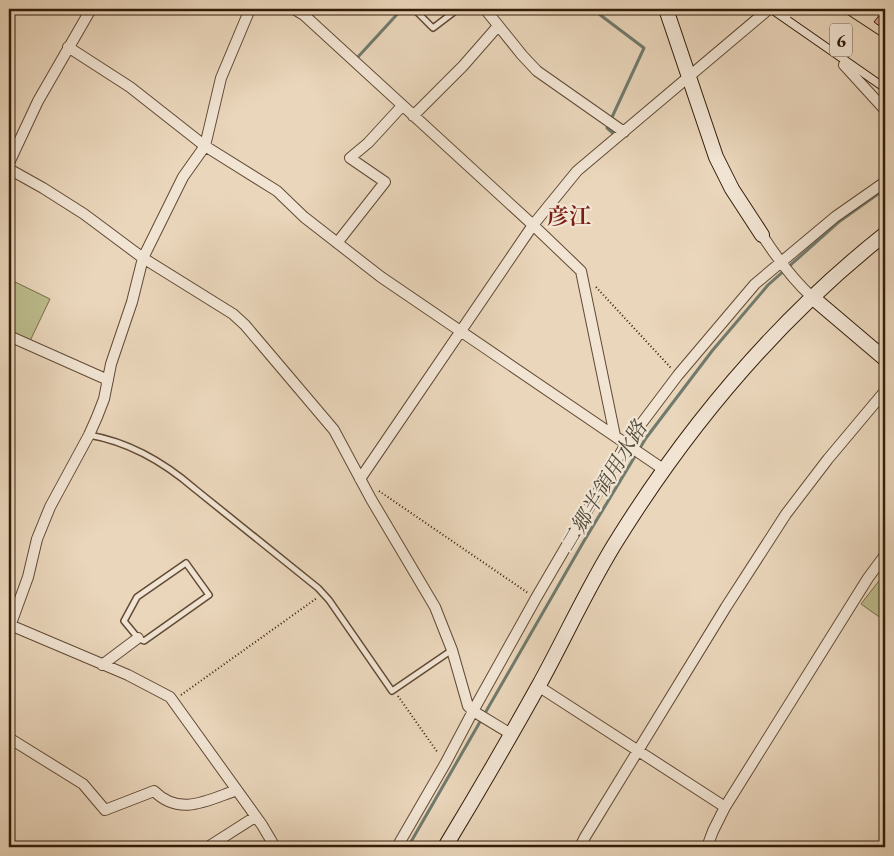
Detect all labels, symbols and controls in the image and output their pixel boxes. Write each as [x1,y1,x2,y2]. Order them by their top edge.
road number: 6 [830,24,852,56]
district label: 彦江 [547,202,591,231]
water label: 二郷半領用水路 [554,414,653,556]

